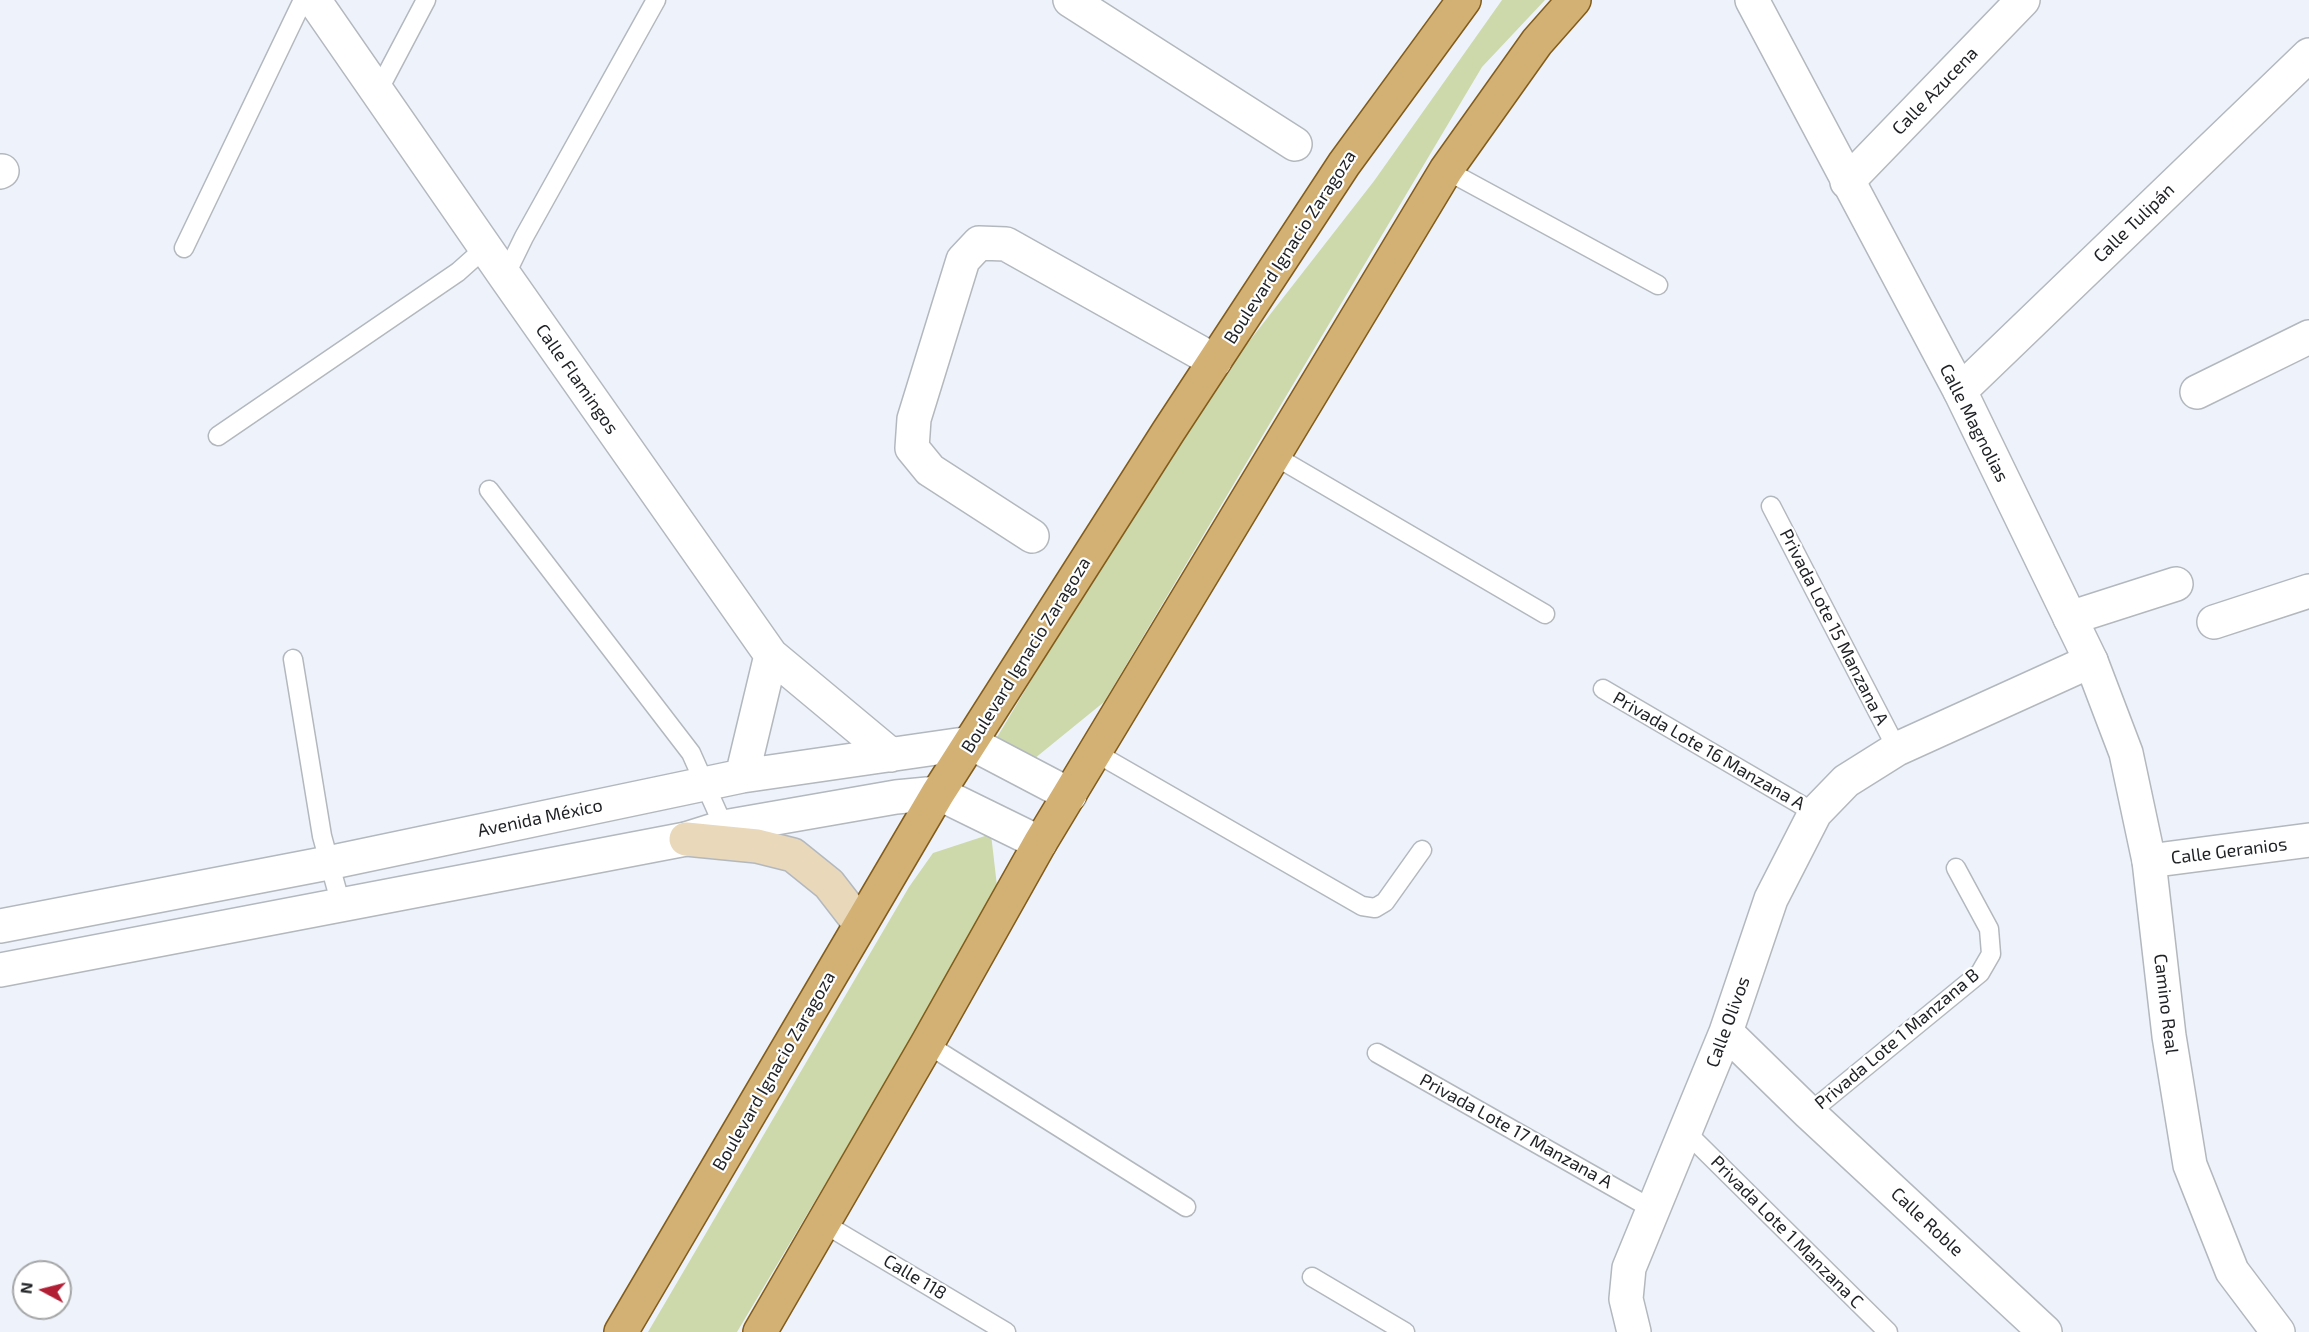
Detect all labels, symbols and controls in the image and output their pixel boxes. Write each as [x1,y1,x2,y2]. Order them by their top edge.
street label: Calle Azucena [1888,43,1982,139]
street label: Boulevard Ignacio Zaragoza [1219,146,1361,348]
street label: Calle Tulipán [2089,179,2179,267]
street label: Calle Flamingos [531,320,623,438]
street label: Calle Magnolias [1935,360,2013,486]
street label: Privada Lote 15 Manzana A [1775,525,1893,729]
street label: Boulevard Ignacio Zaragoza [957,553,1095,757]
street label: Privada Lote 16 Manzana A [1609,687,1809,815]
street label: Avenida México [475,794,605,842]
street label: Calle Geranios [2170,833,2288,869]
street label: Camino Real [2149,953,2183,1055]
street label: Privada Lote 1 Manzana B [1811,964,1983,1114]
street label: Boulevard Ignacio Zaragoza [708,968,840,1174]
street label: Calle Olivos [1702,974,1754,1070]
street label: Privada Lote 17 Manzana A [1416,1069,1616,1193]
street label: Privada Lote 1 Manzana C [1706,1151,1868,1313]
street label: Calle Roble [1886,1183,1968,1261]
street label: Calle 118 [880,1250,950,1304]
north arrow [12,1260,72,1320]
text: N [15,1281,36,1295]

